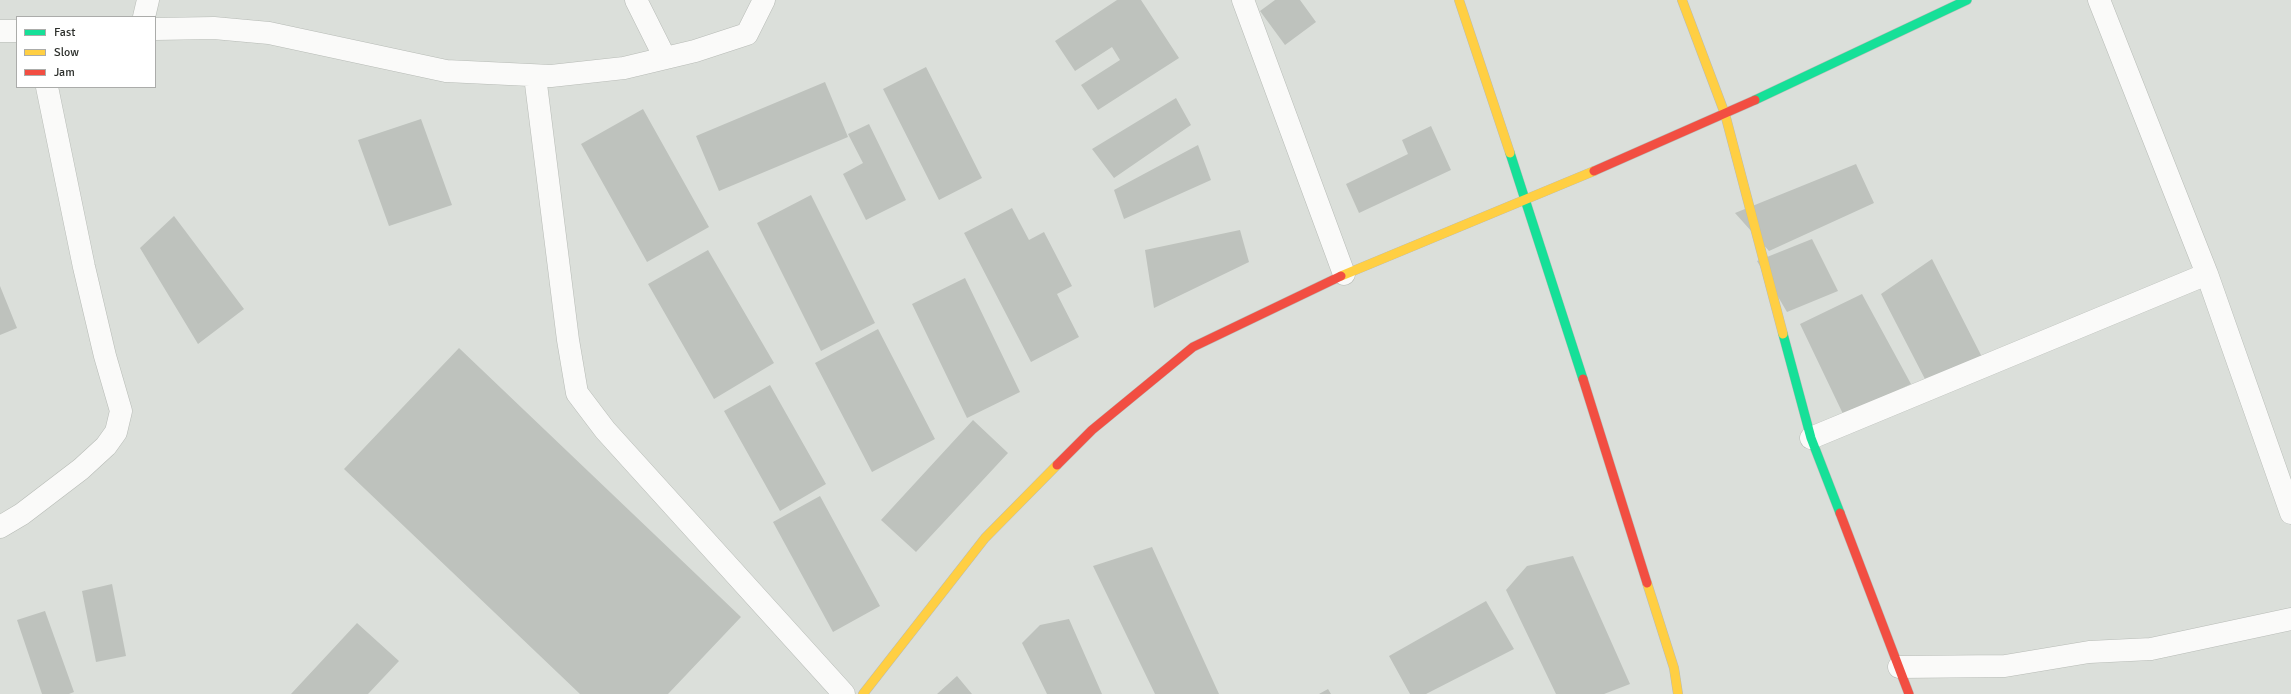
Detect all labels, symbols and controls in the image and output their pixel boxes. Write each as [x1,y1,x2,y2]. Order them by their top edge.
legend [16,16,156,88]
text: Fast [54,25,75,40]
text: Slow [54,45,79,60]
text: Jam [54,65,75,80]

